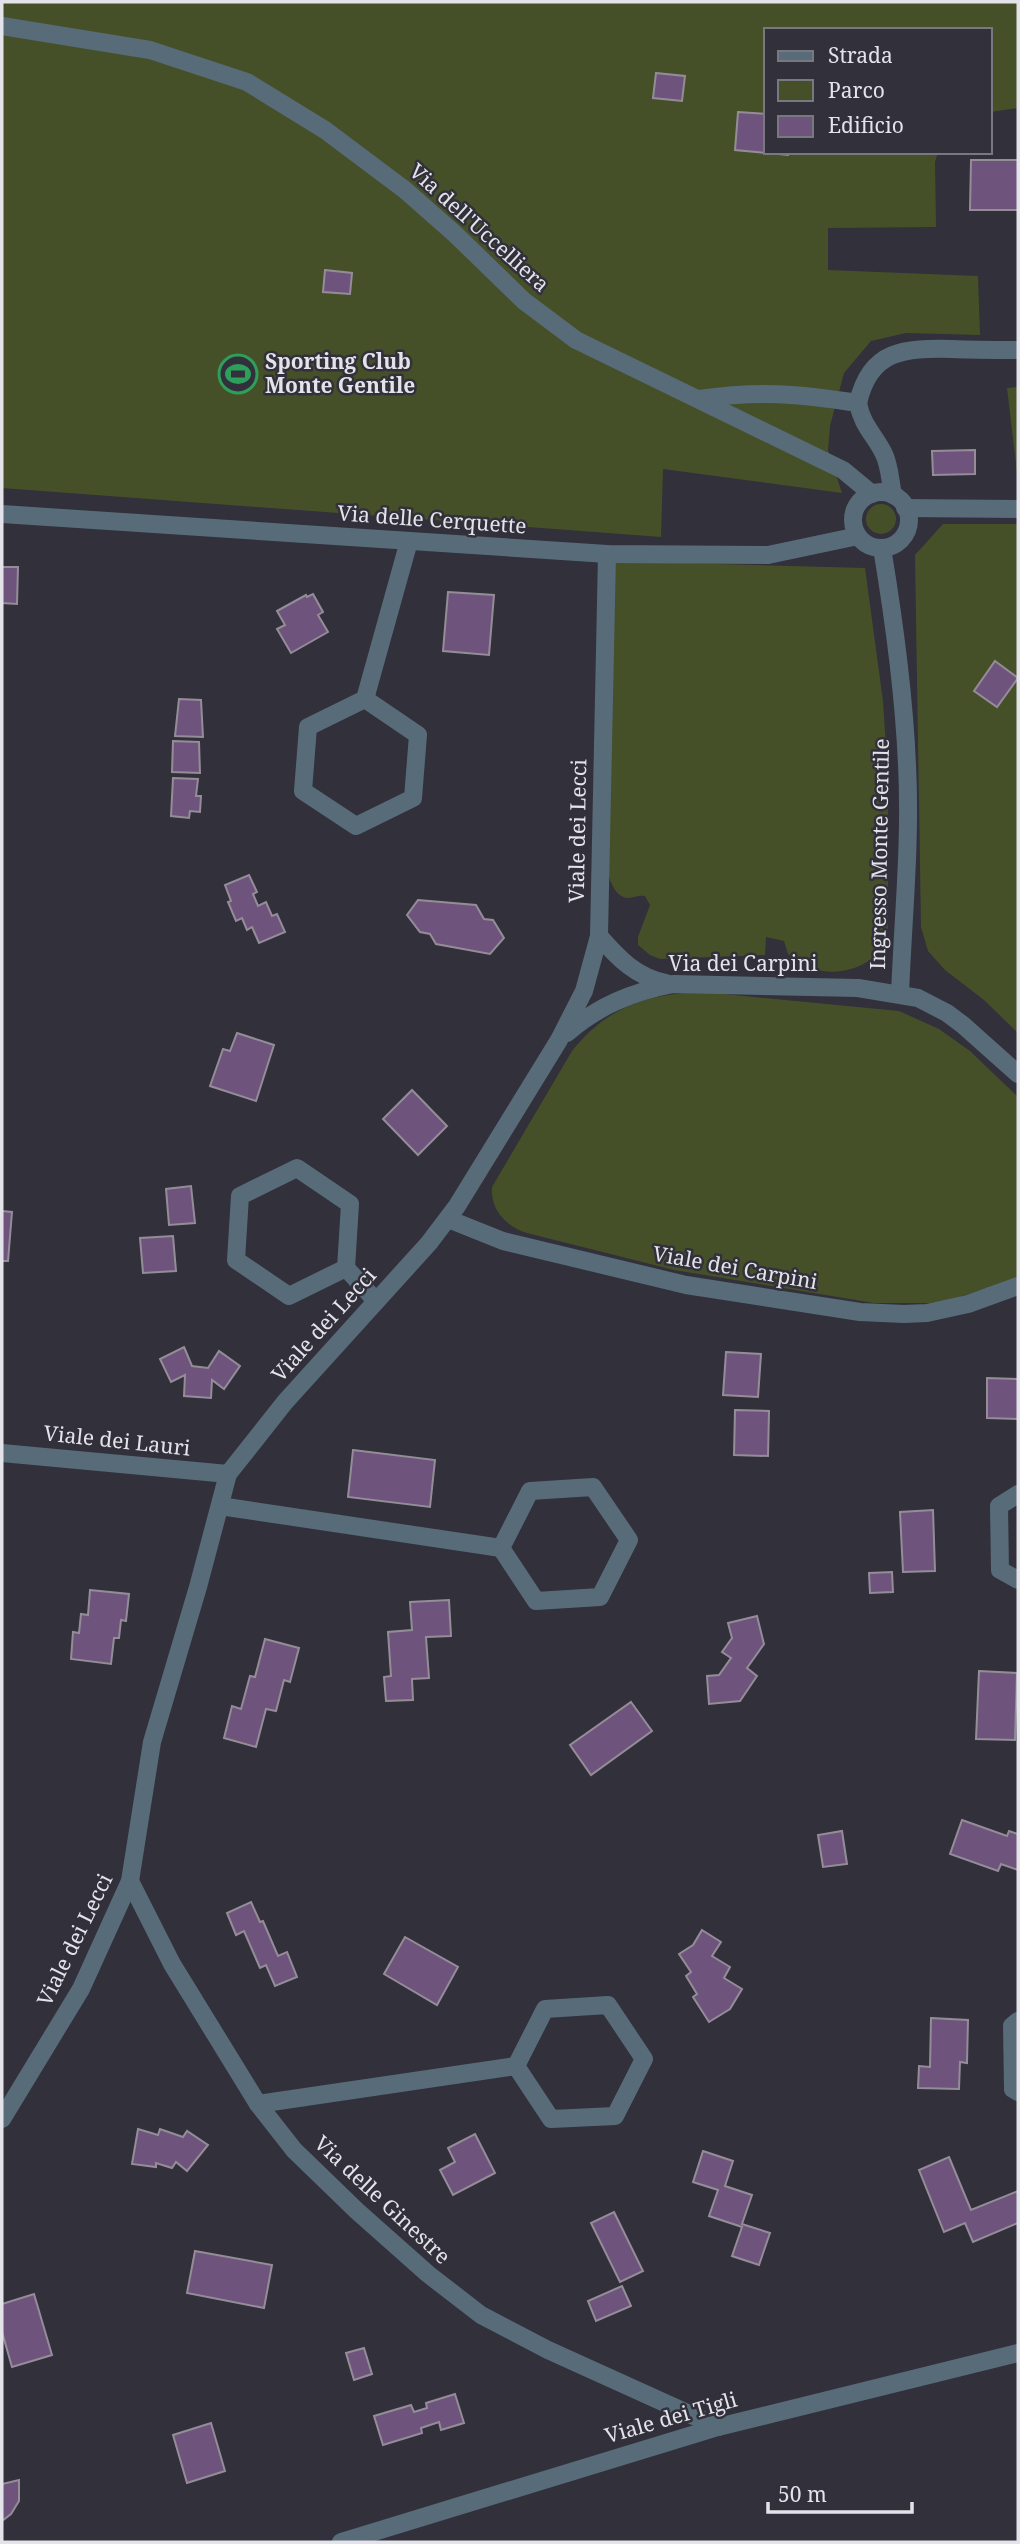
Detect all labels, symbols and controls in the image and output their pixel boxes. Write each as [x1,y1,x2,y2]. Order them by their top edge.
legend [764,28,992,154]
text: Strada [828,41,893,69]
text: Parco [828,76,885,104]
text: Edificio [828,111,904,139]
street label: Via dell'Uccelliera [404,157,556,298]
place label: Sporting Club Monte Gentile [265,347,415,399]
sports icon: Sporting Club Monte Gentile [217,353,259,395]
street label: Via delle Cerquette [337,498,528,540]
street label: Ingresso Monte Gentile [863,738,895,970]
street label: Viale dei Lecci [562,759,592,903]
street label: Via dei Carpini [669,949,818,977]
street label: Viale dei Carpini [651,1239,820,1295]
street label: Viale dei Lecci [265,1261,382,1387]
street label: Viale dei Lauri [42,1418,192,1462]
street label: Viale dei Lecci [30,1868,118,2010]
street label: Via delle Ginestre [309,2129,457,2270]
street label: Viale dei Tigli [601,2385,740,2449]
scale bar [768,2470,912,2514]
text: 50 m [778,2480,827,2508]

